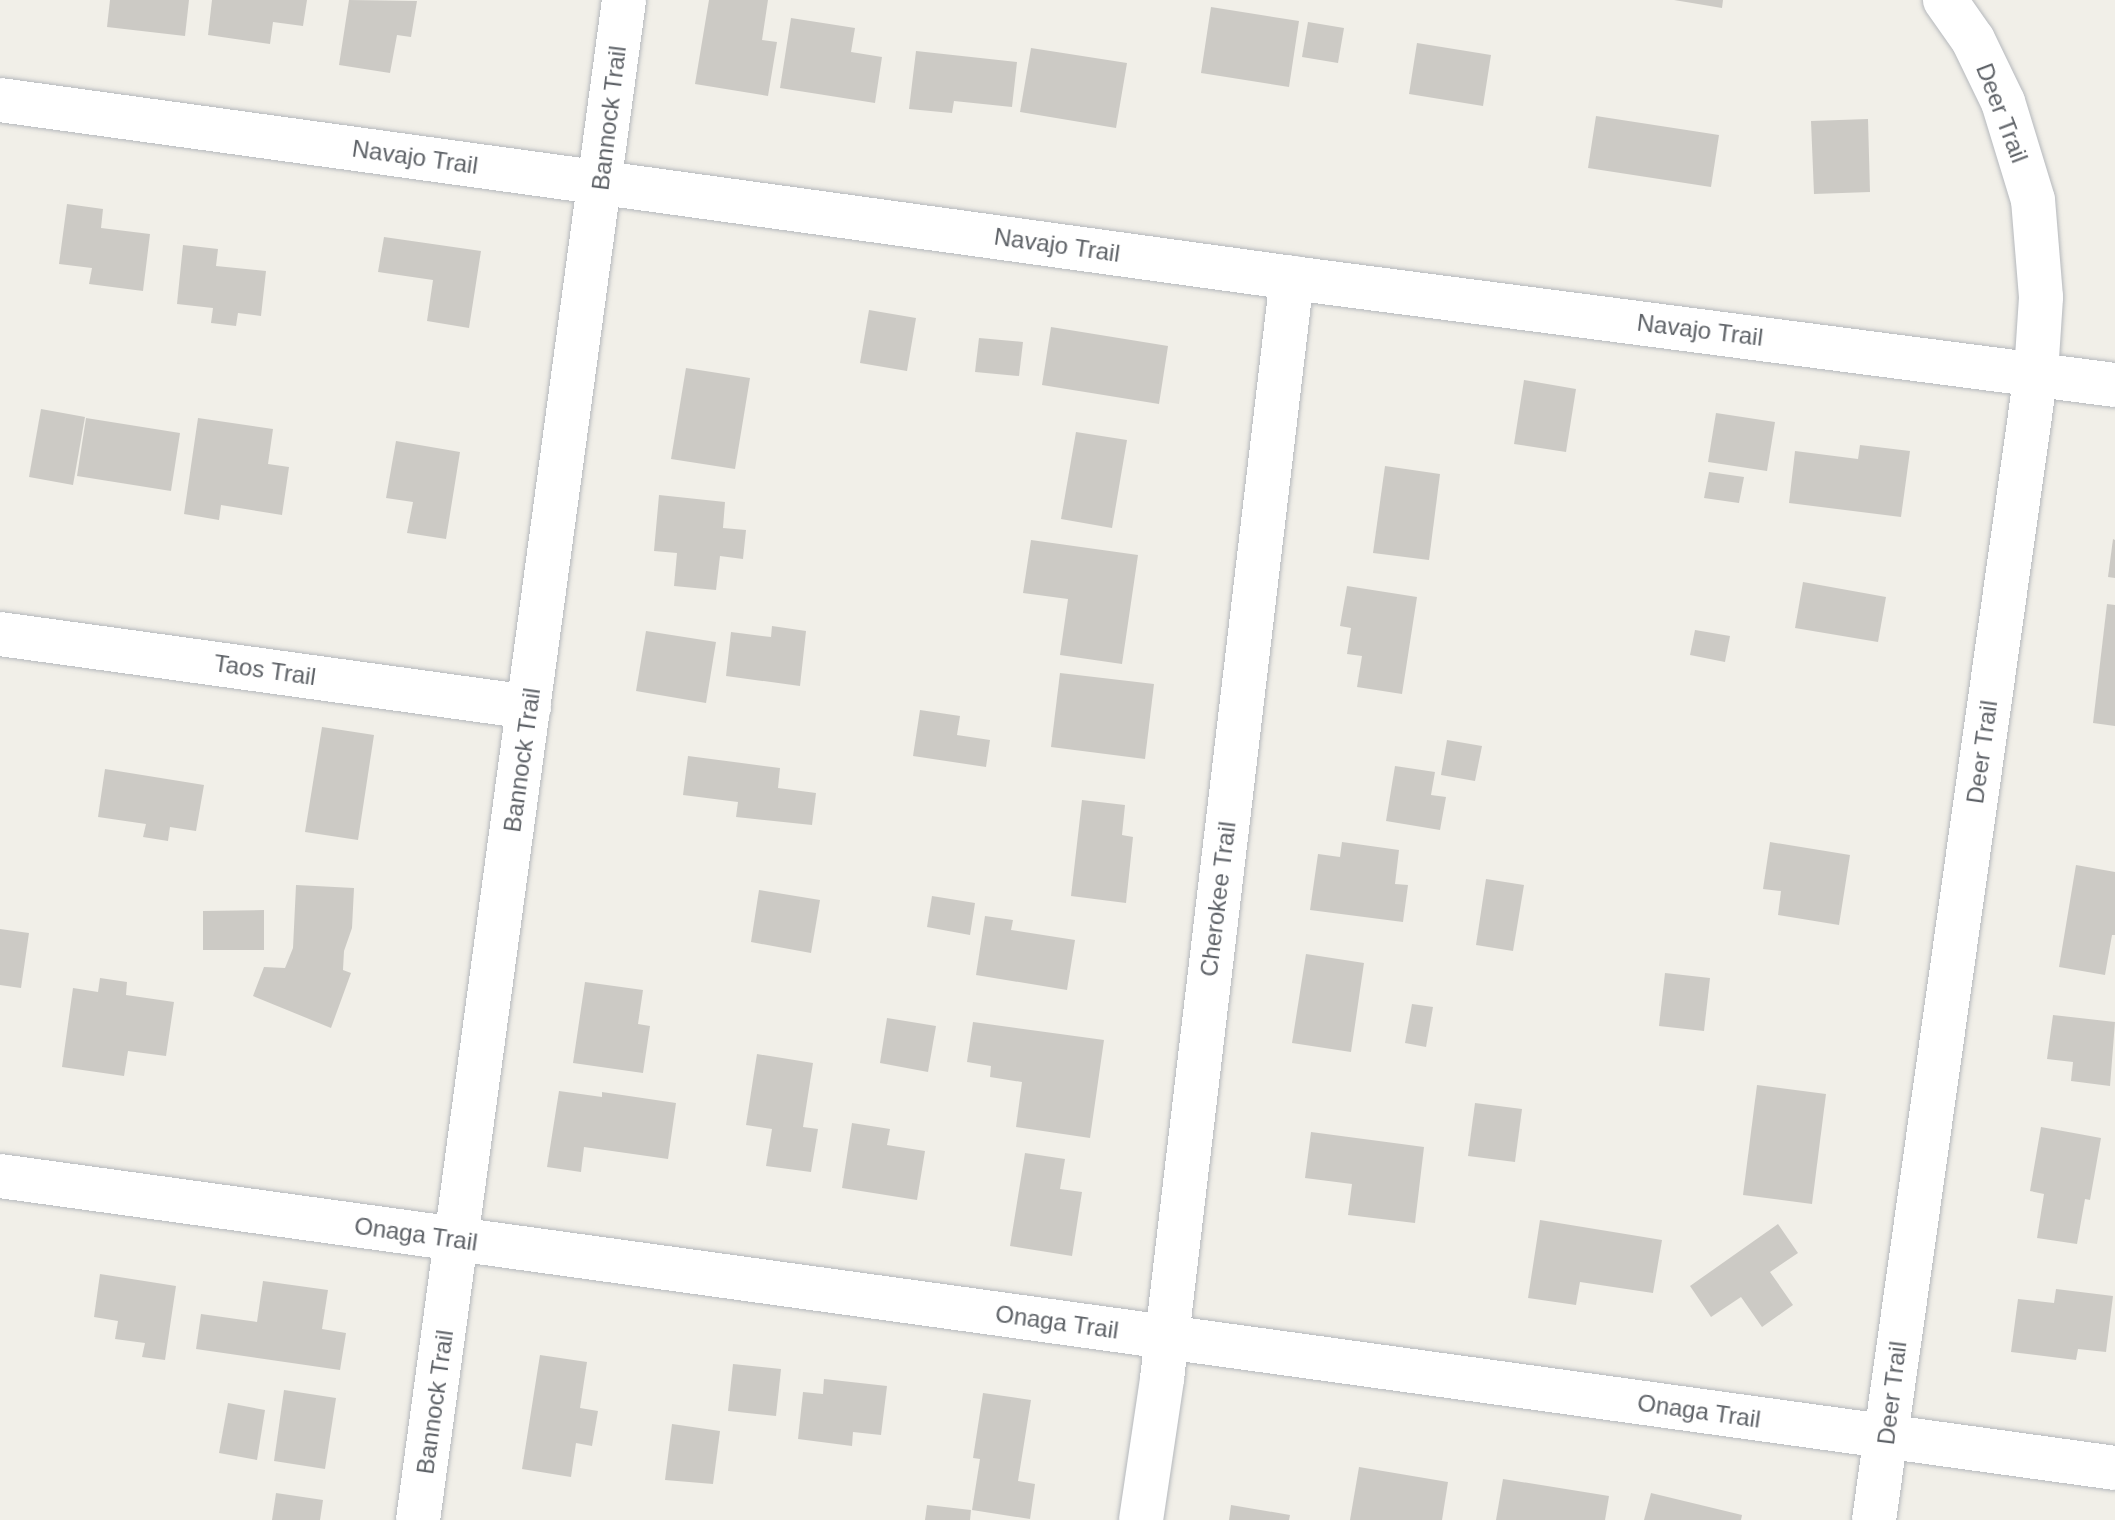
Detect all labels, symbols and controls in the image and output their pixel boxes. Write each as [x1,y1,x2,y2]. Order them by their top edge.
street label: Bannock Trail [586,44,632,192]
street label: Deer Trail [1970,59,2034,167]
street label: Navajo Trail [350,134,480,180]
street label: Navajo Trail [992,222,1122,268]
street label: Navajo Trail [1635,308,1765,352]
street label: Taos Trail [212,649,318,691]
street label: Bannock Trail [498,686,546,834]
street label: Deer Trail [1960,698,2004,806]
street label: Cherokee Trail [1194,820,1242,978]
street label: Onaga Trail [352,1211,480,1257]
street label: Onaga Trail [993,1299,1121,1345]
street label: Bannock Trail [411,1328,459,1476]
street label: Deer Trail [1871,1339,1913,1447]
street label: Onaga Trail [1635,1388,1763,1434]

